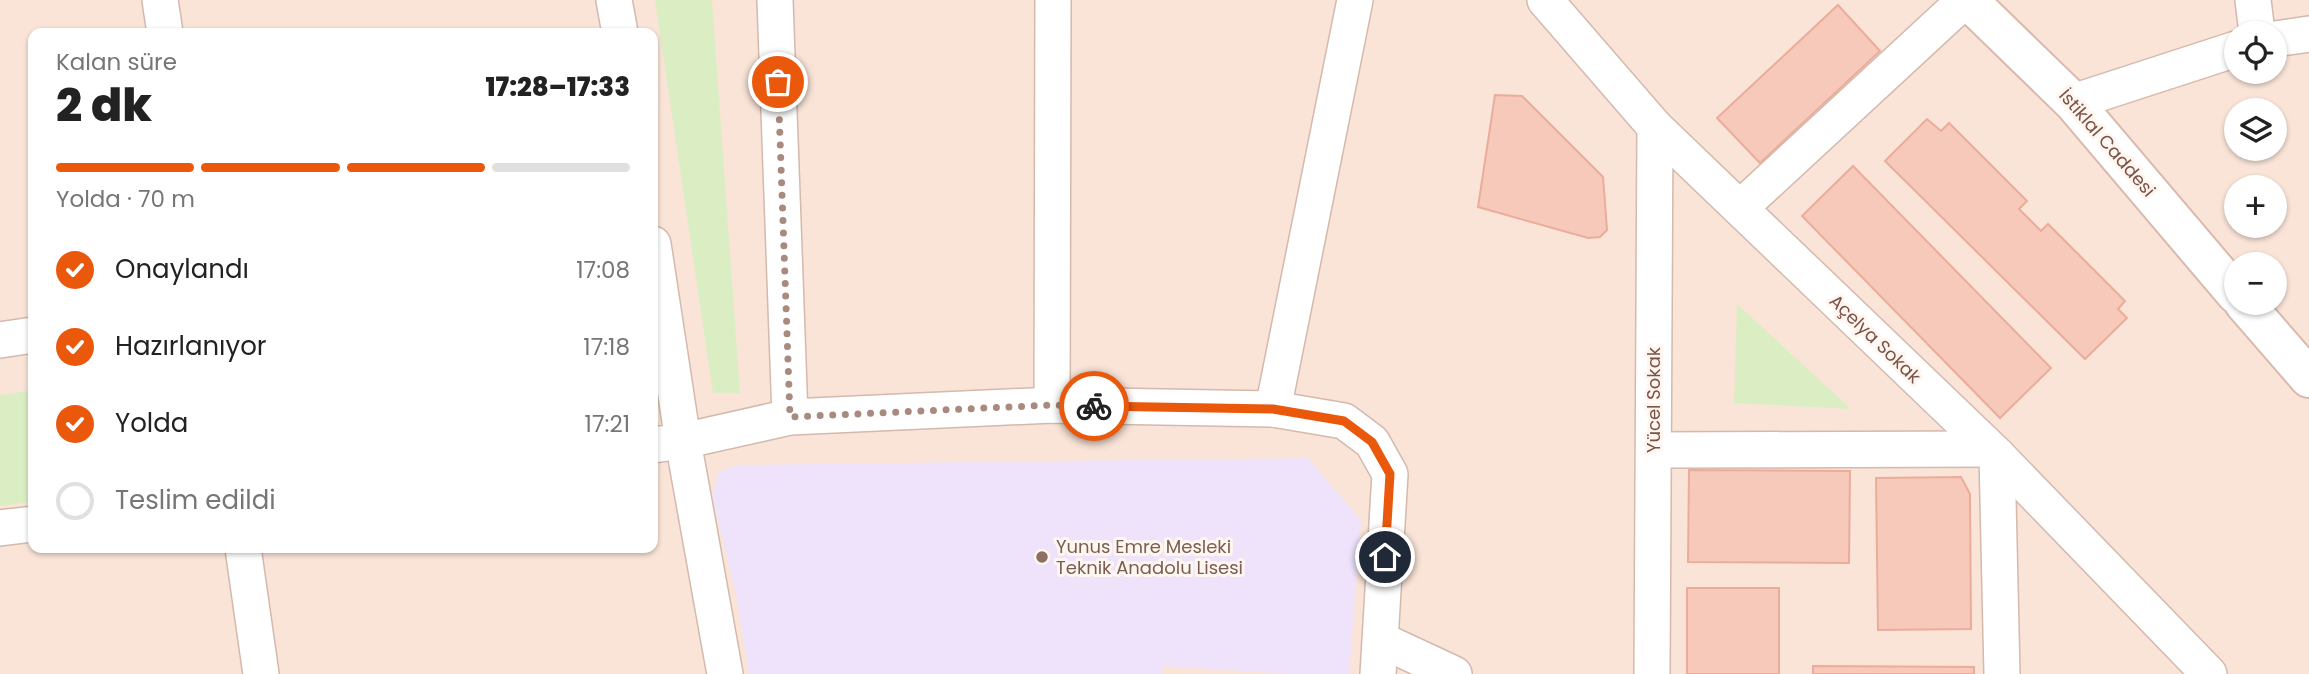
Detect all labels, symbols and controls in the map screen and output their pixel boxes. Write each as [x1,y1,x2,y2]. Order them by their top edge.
map controls [2224,21,2287,315]
button: locate [2224,21,2287,84]
text: Kalan süre [56,46,177,78]
pin [748,52,808,112]
icon: bag [759,63,797,101]
text: 17:28–17:33 [486,69,630,105]
text: 2 dk [56,73,152,137]
street label: İstiklal Caddesi [2054,83,2161,202]
button: layers [2224,98,2287,161]
button: + [2224,175,2287,238]
text: Yolda · 70 m [56,183,195,215]
icon: check [56,251,94,289]
text: Onaylandı [115,251,249,287]
button: − [2224,252,2287,315]
text: 17:08 [576,254,630,286]
street label: Açelya Sokak [1824,288,1927,389]
icon: check [56,328,94,366]
text: Hazırlanıyor [115,328,266,364]
text: 17:18 [583,331,630,363]
street label: Yücel Sokak [1641,346,1666,453]
courier [1059,371,1129,441]
icon: bike [1075,387,1113,425]
icon: check [56,405,94,443]
text: Yolda [115,405,188,441]
text: 17:21 [585,408,630,440]
text: Teslim edildi [115,482,276,518]
pin [1355,527,1415,587]
place label: Yunus Emre Mesleki Teknik Anadolu Lisesi [1056,534,1243,580]
icon: home [1366,538,1404,576]
marker: Yunus Emre Mesleki Teknik Anadolu Lisesi [1034,549,1050,565]

